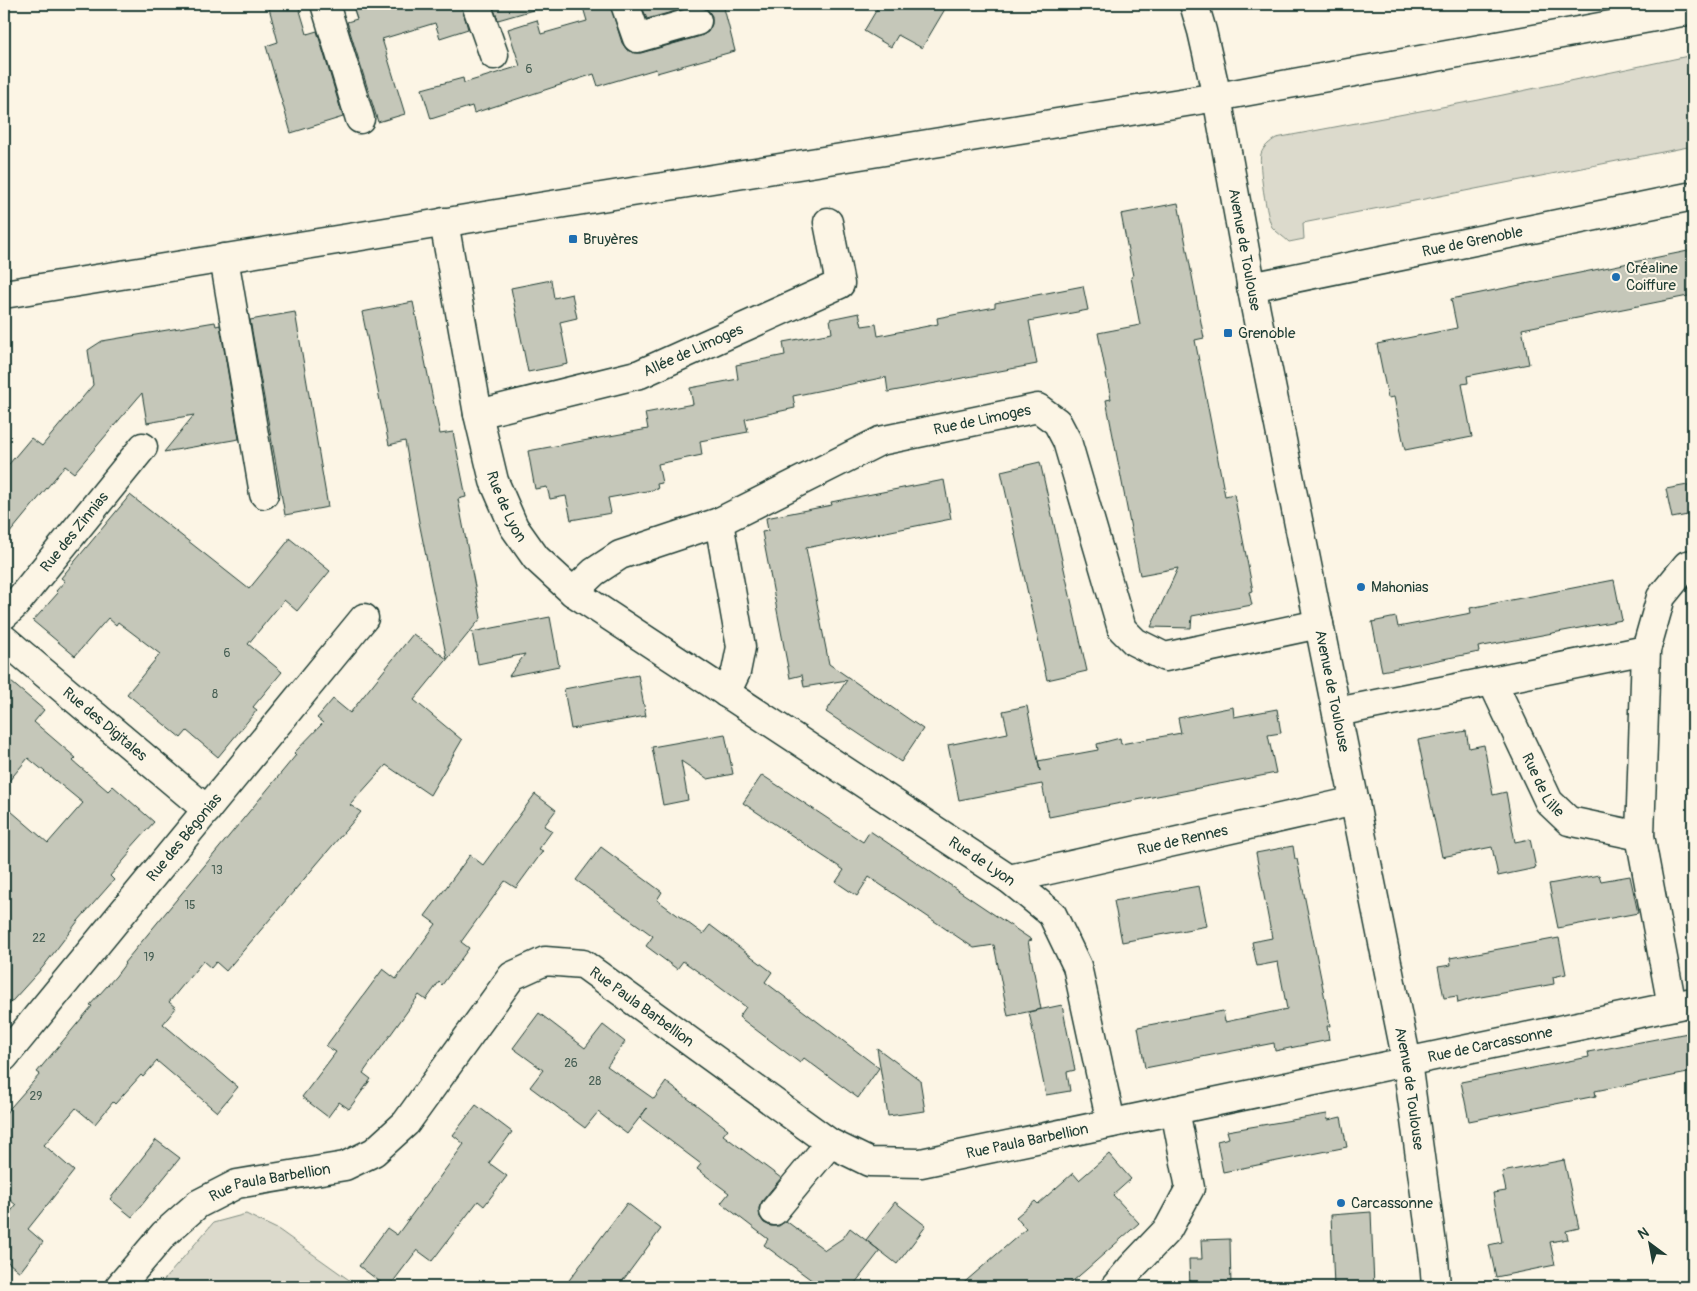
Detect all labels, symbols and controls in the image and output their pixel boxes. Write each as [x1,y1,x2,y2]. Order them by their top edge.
house number: 6 [526,62,533,77]
street label: Avenue de Toulouse [1224,187,1265,313]
street label: Rue de Grenoble [1420,222,1525,261]
place label: Bruyères [583,230,638,249]
marker: Bruyères [567,233,579,245]
place label: Créaline Coiffure [1626,259,1678,295]
marker: Créaline Coiffure [1610,271,1622,283]
street label: Allée de Limoges [640,319,746,381]
place label: Grenoble [1238,324,1296,343]
marker: Grenoble [1222,327,1234,339]
street label: Rue de Limoges [932,400,1033,439]
street label: Rue de Lyon [482,469,531,546]
street label: Rue des Zinnias [36,488,113,576]
place label: Mahonias [1371,578,1429,597]
marker: Mahonias [1355,581,1367,593]
street label: Avenue de Toulouse [1311,628,1354,754]
house number: 6 [224,646,231,661]
street label: Rue des Digitales [59,683,151,765]
house number: 8 [212,687,218,702]
street label: Rue de Lille [1518,750,1569,821]
street label: Rue des Bégonias [142,789,226,885]
street label: Rue de Rennes [1136,820,1230,859]
street label: Rue de Lyon [945,832,1020,890]
house number: 13 [211,863,223,878]
house number: 15 [184,898,196,913]
house number: 22 [32,931,46,946]
house number: 19 [144,950,154,965]
street label: Rue Paula Barbellion [586,963,698,1051]
street label: Rue de Carcassonne [1426,1022,1555,1067]
street label: Avenue de Toulouse [1391,1025,1429,1152]
house number: 26 [564,1056,578,1071]
house number: 28 [589,1074,601,1089]
house number: 29 [30,1089,42,1104]
street label: Rue Paula Barbellion [964,1119,1090,1163]
street label: Rue Paula Barbellion [206,1159,332,1206]
place label: Carcassonne [1351,1194,1433,1213]
marker: Carcassonne [1335,1197,1347,1209]
north arrow [1624,1218,1674,1268]
text: N [1635,1224,1652,1243]

